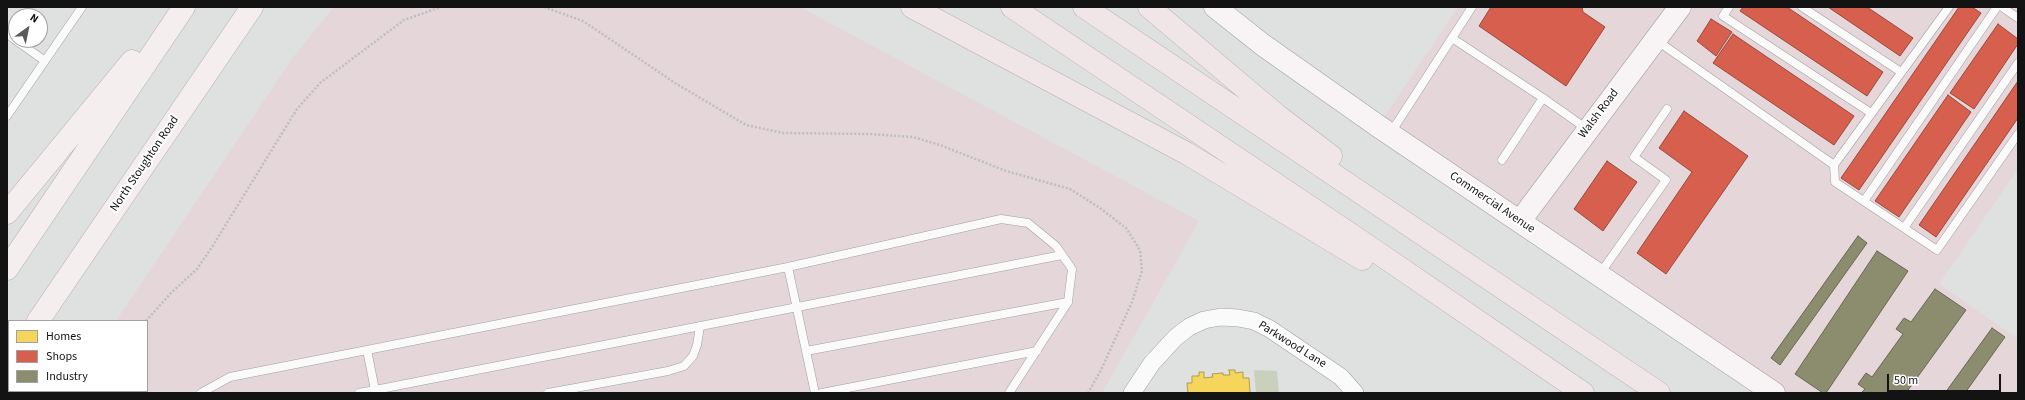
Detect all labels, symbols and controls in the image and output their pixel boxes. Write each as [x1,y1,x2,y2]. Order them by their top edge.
north arrow [8,8,48,48]
text: N [27,10,41,27]
street label: Walsh Road [1576,86,1622,142]
street label: North Stoughton Road [108,113,182,215]
street label: Commercial Avenue [1446,169,1538,237]
street label: Parkwood Lane [1255,318,1329,372]
legend [8,320,148,392]
text: Homes [46,328,81,345]
text: Shops [46,348,77,365]
scale bar [1889,366,2003,392]
text: Industry [46,368,88,385]
text: 50 m [1894,372,1918,389]

